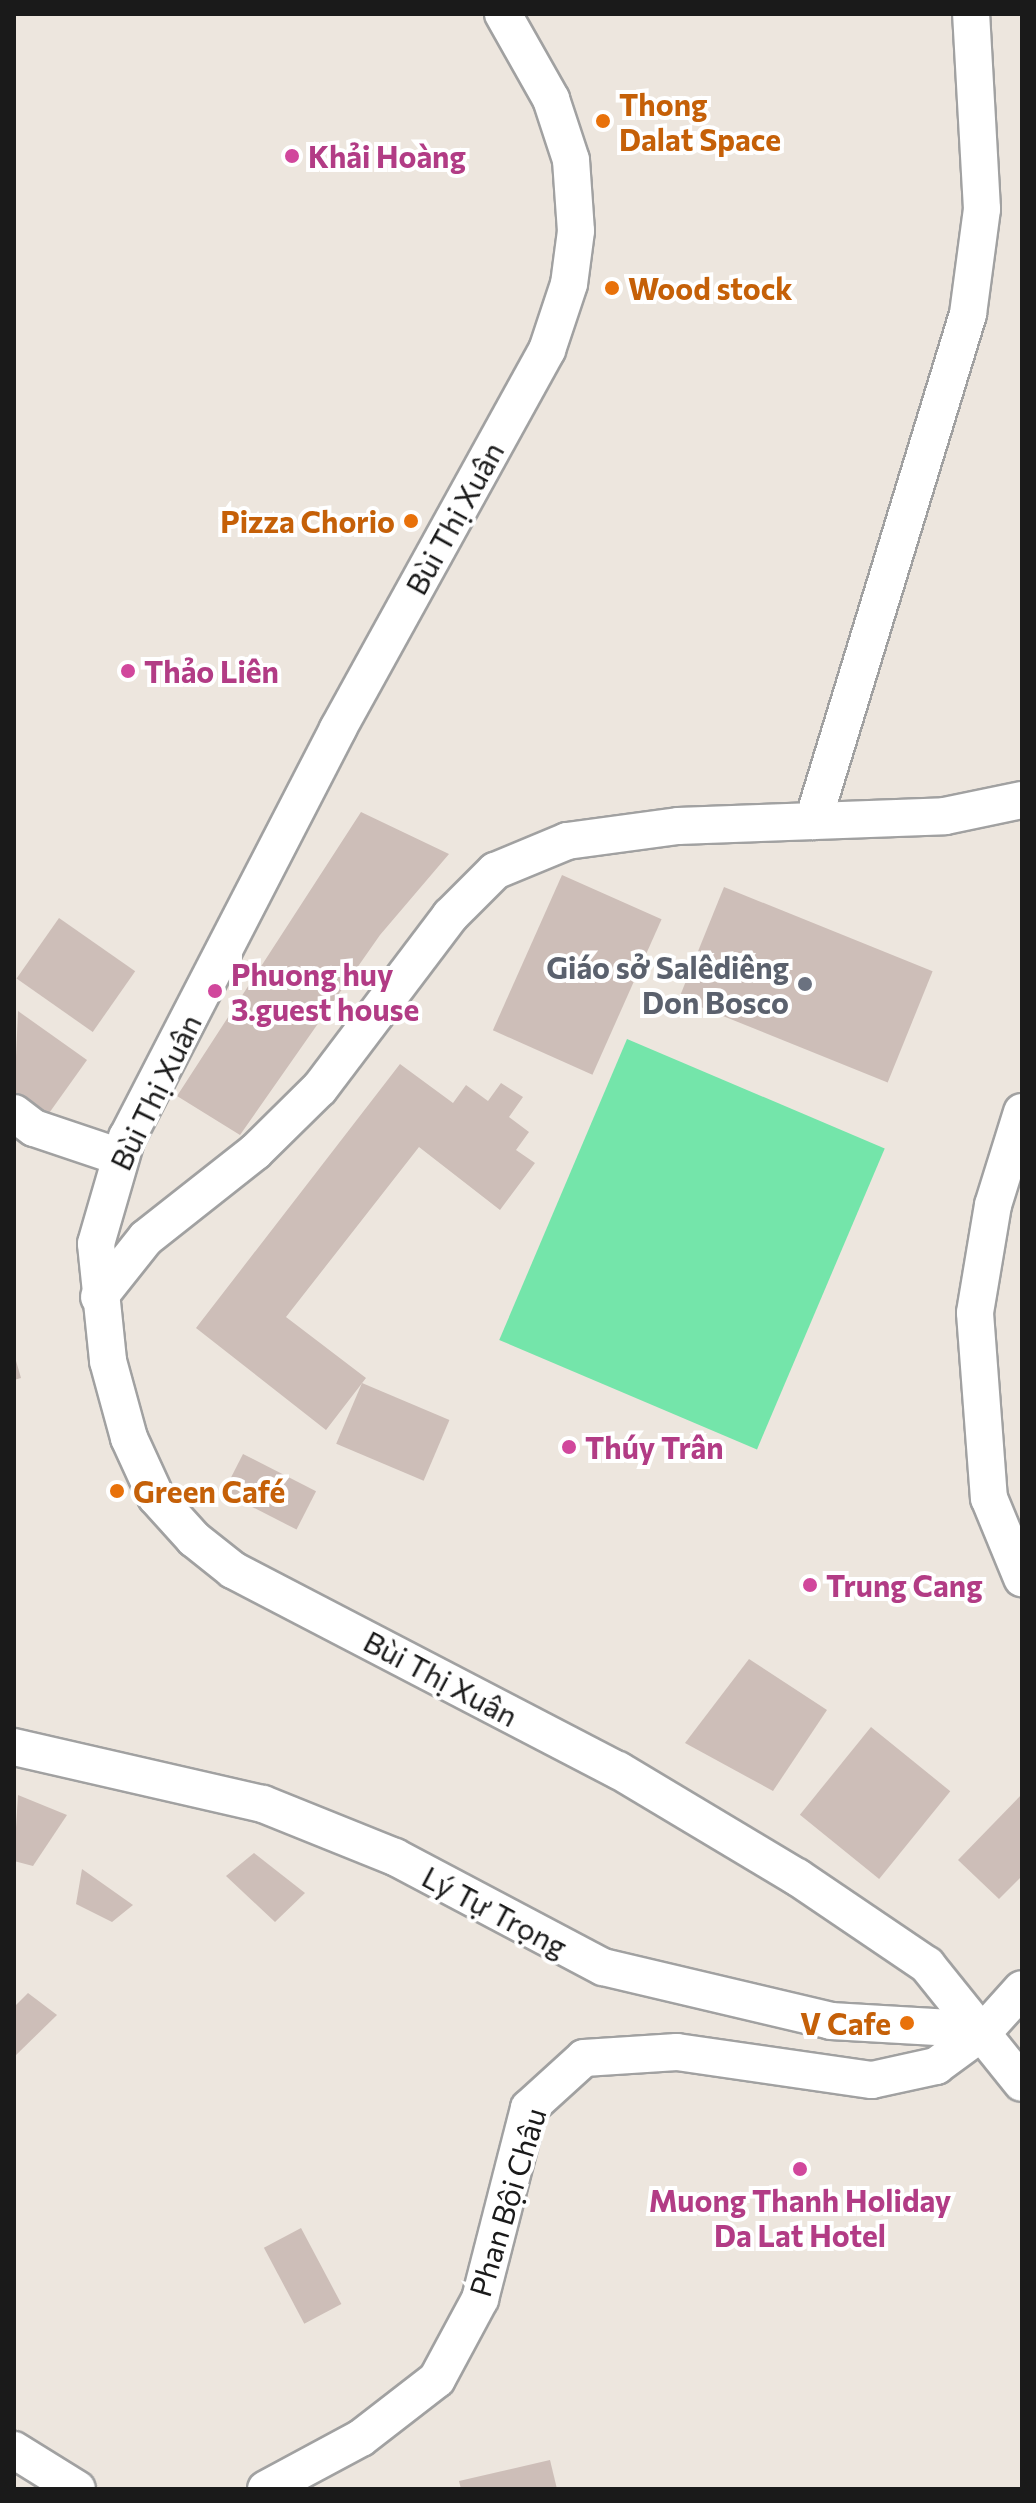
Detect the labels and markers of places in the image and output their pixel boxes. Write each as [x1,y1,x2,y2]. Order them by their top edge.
place label: Thong Dalat Space [619,86,781,156]
marker: Thong Dalat Space [594,112,612,130]
place label: Khải Hoàng [308,138,466,174]
marker: Khải Hoàng [283,147,301,165]
place label: Wood stock [628,270,792,306]
marker: Wood stock [603,279,621,297]
place label: Pizza Chorio [220,503,395,539]
marker: Pizza Chorio [402,512,420,530]
place label: Thảo Liên [144,653,279,689]
marker: Thảo Liên [119,662,137,680]
place label: Giáo sở Salêdiêng Don Bosco [546,949,789,1020]
place label: Phuong huy 3.guest house [231,956,419,1026]
marker: Giáo sở Salêdiêng Don Bosco [796,975,814,993]
marker: Phuong huy 3.guest house [206,982,224,1000]
place label: Thúy Trân [585,1429,724,1465]
marker: Thúy Trân [560,1438,578,1456]
place label: Green Café [133,1473,285,1509]
marker: Green Café [108,1482,126,1500]
place label: Trung Cang [826,1567,983,1603]
marker: Trung Cang [801,1576,819,1594]
place label: V Cafe [800,2005,891,2041]
marker: V Cafe [898,2014,916,2032]
marker: Muong Thanh Holiday Da Lat Hotel [791,2160,809,2178]
place label: Muong Thanh Holiday Da Lat Hotel [649,2182,951,2252]

